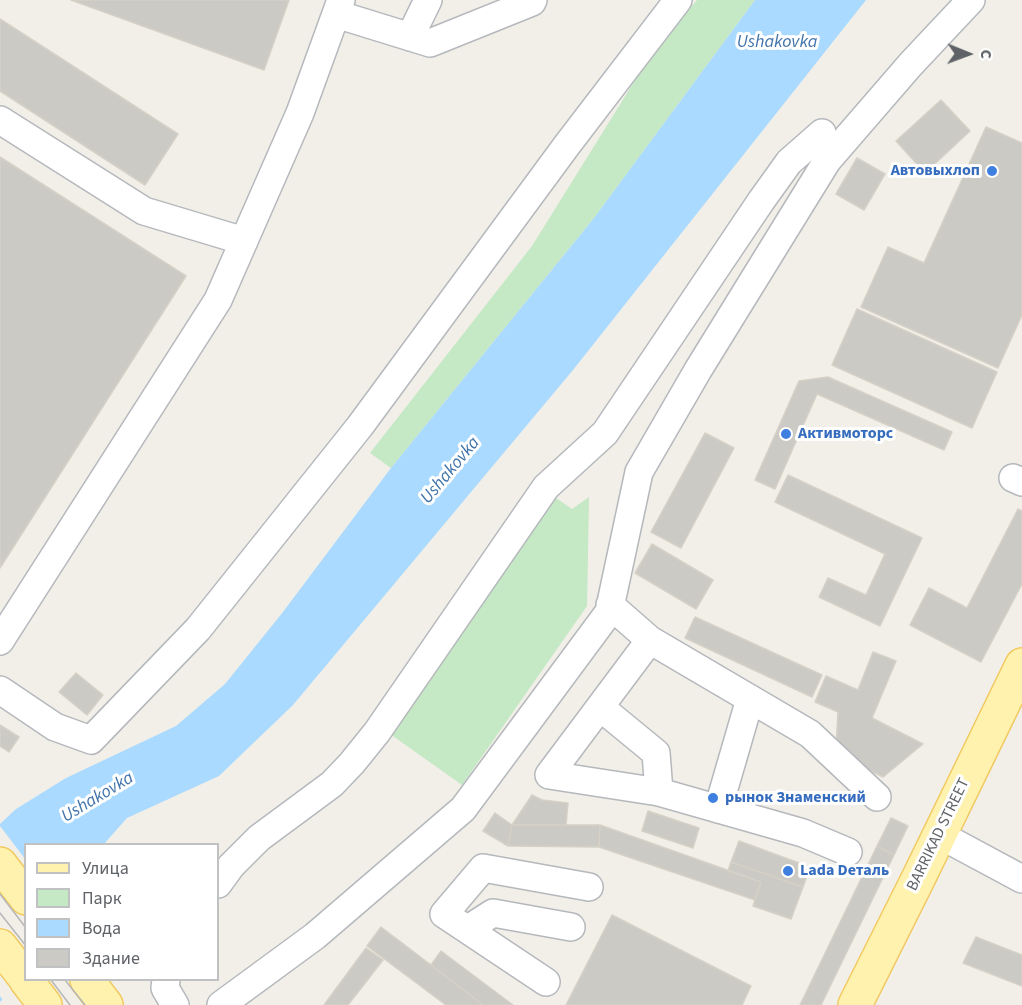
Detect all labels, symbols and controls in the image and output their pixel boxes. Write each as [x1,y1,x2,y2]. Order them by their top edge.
north arrow [938,24,998,84]
water label: Ushakovka [737,32,817,54]
text: С [975,49,997,59]
place label: Автовыхлоп [891,161,980,181]
marker: Автовыхлоп [985,164,999,178]
place label: Активмоторс [798,424,893,444]
marker: Активмоторс [779,427,793,441]
water label: Ushakovka [417,433,485,509]
water label: Ushakovka [58,768,138,828]
street label: BARRIKAD STREET [903,776,975,894]
place label: рынок Знаменский [725,788,866,808]
marker: рынок Знаменский [706,791,720,805]
legend [24,843,219,981]
text: Улица [82,856,129,881]
place label: Lada Dеталь [800,861,889,881]
marker: Lada Dеталь [781,864,795,878]
text: Парк [82,886,122,911]
text: Вода [82,916,121,941]
text: Здание [82,946,140,971]

